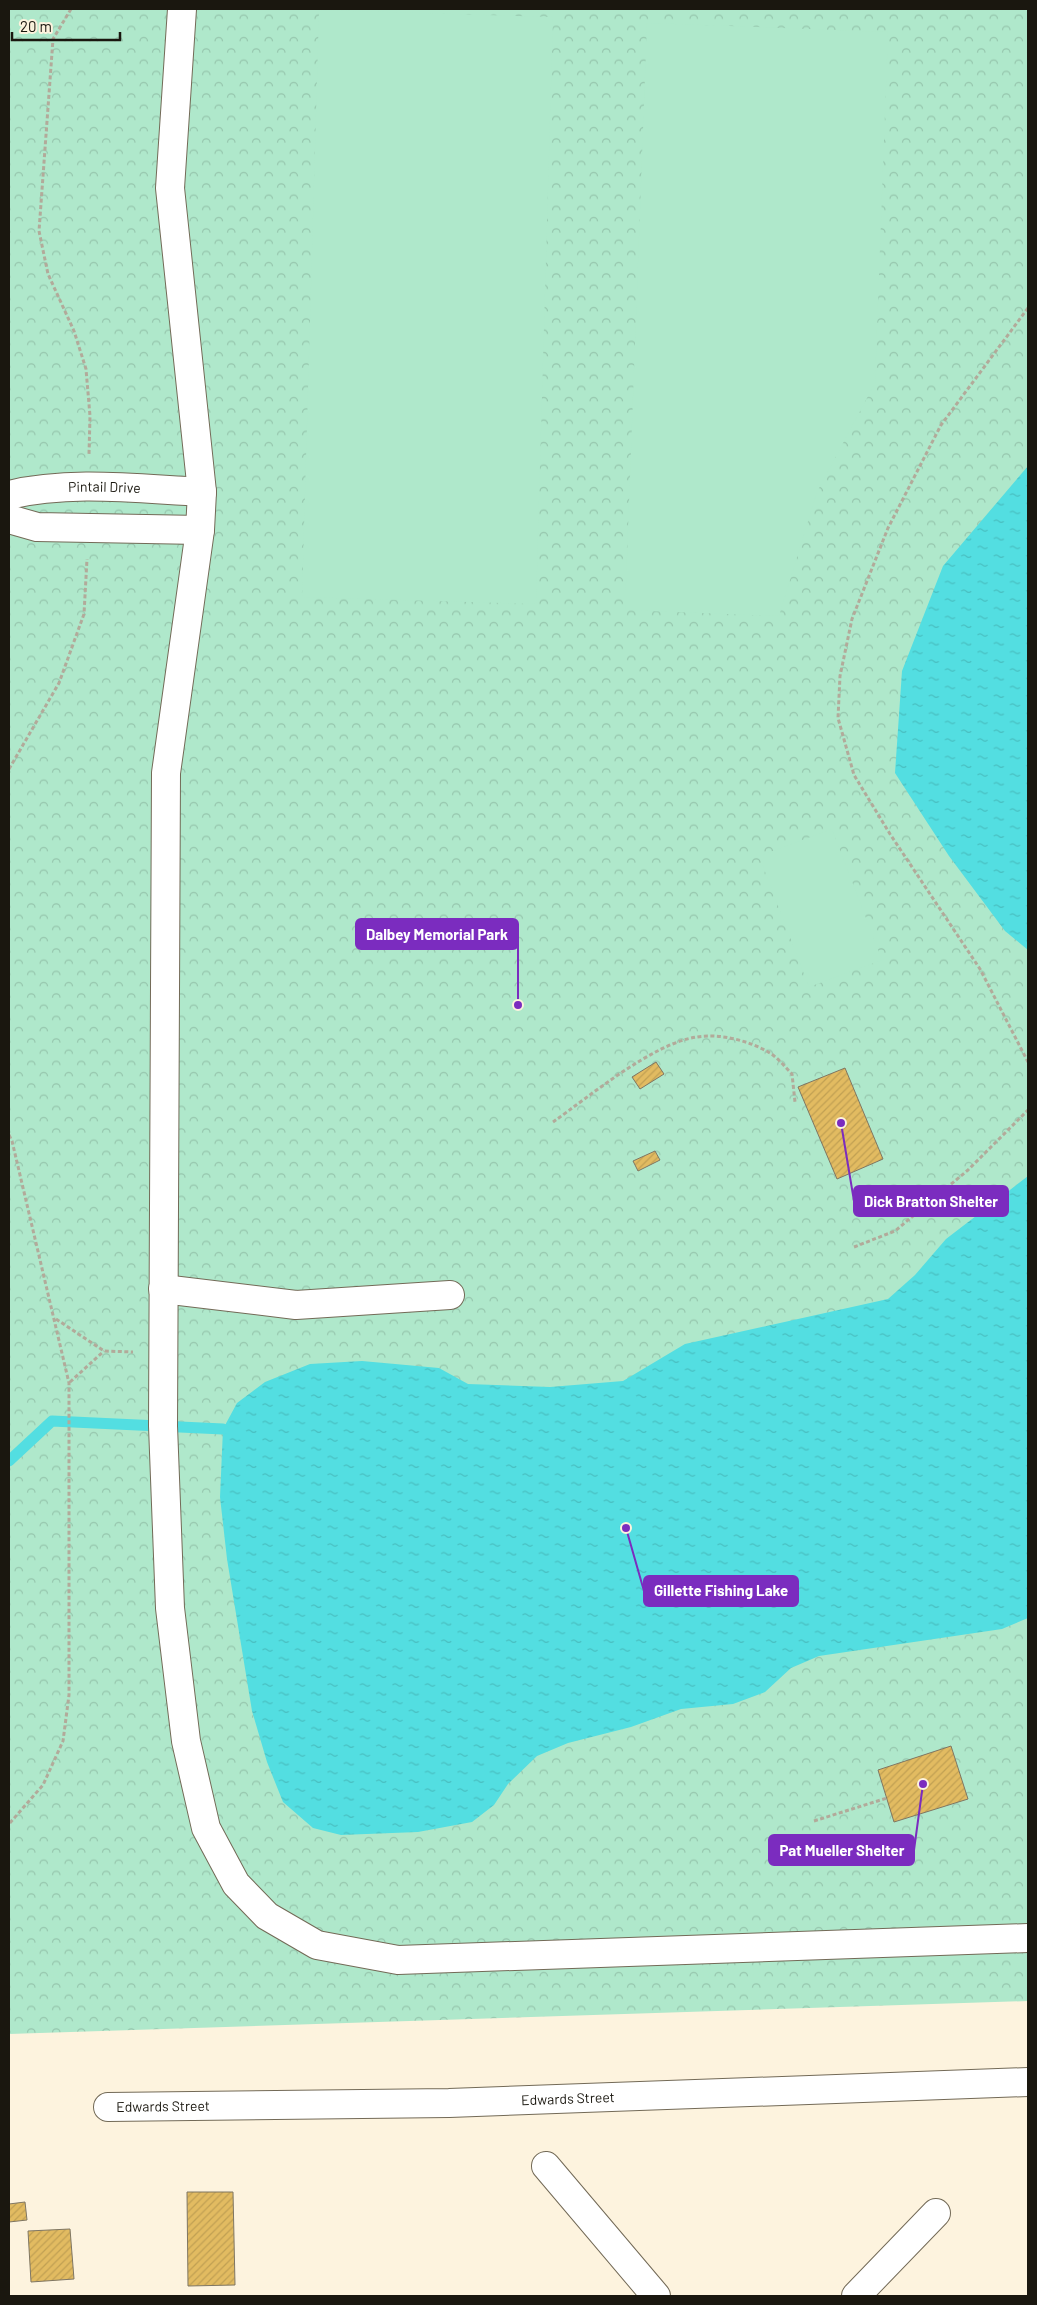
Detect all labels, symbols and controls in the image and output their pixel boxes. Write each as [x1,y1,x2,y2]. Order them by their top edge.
scale bar [12,10,120,42]
text: 20 m [20,17,52,35]
street label: Pintail Drive [68,478,141,496]
callout: Dalbey Memorial Park [356,919,518,949]
text: Dalbey Memorial Park [366,925,508,943]
callout: Dick Bratton Shelter [854,1186,1008,1216]
text: Dick Bratton Shelter [864,1192,998,1210]
callout: Gillette Fishing Lake [644,1576,798,1606]
text: Gillette Fishing Lake [654,1581,788,1599]
callout: Pat Mueller Shelter [769,1835,914,1865]
text: Pat Mueller Shelter [779,1841,905,1859]
street label: Edwards Street [521,2088,615,2108]
street label: Edwards Street [116,2097,210,2115]

